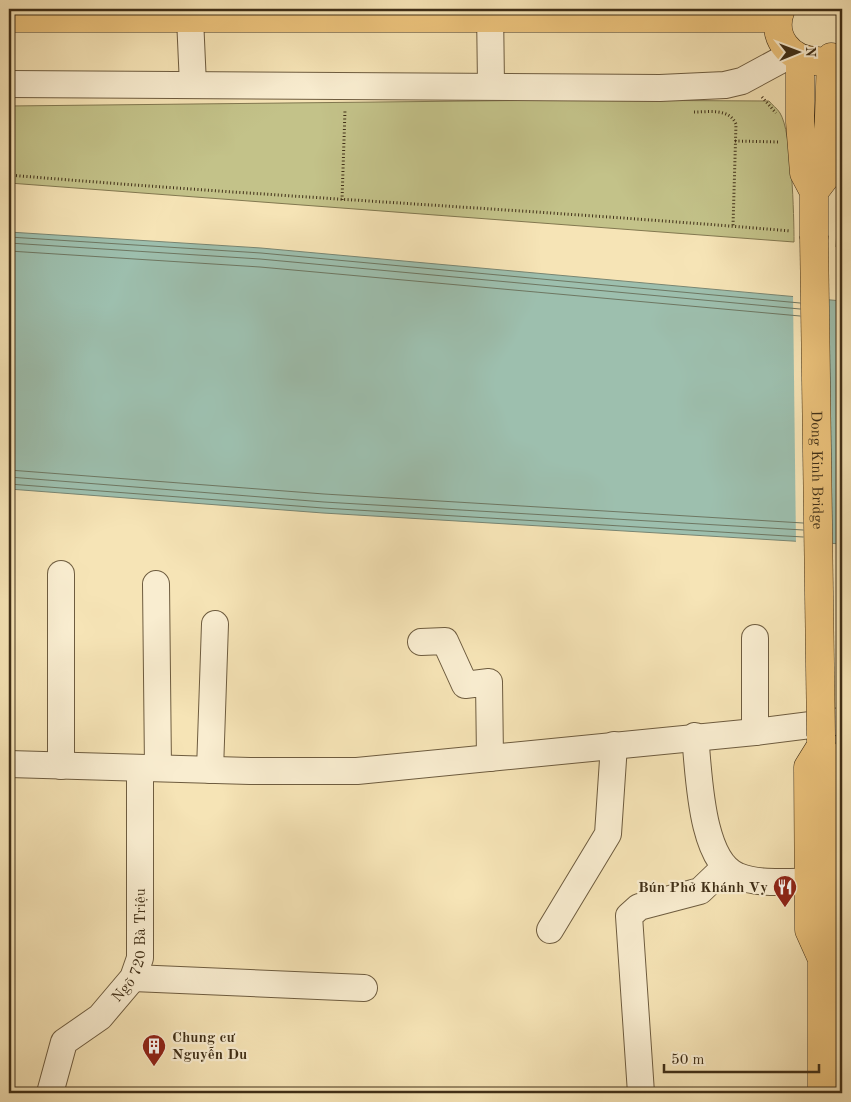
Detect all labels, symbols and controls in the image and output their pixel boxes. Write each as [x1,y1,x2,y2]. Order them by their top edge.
north arrow [774,28,824,78]
text: N [803,46,817,58]
street label: Dong Kinh Bridge [807,410,824,530]
restaurant icon: Bún Phở Khánh Vy [772,874,798,908]
place label: Bún Phở Khánh Vy [638,881,768,896]
street label: Ngõ 720 Bà Triệu [110,888,149,1006]
place label: Chung cư Nguyễn Du [172,1031,247,1063]
building icon: Chung cư Nguyễn Du [141,1033,167,1067]
scale bar [664,1042,818,1074]
text: 50 m [671,1053,705,1068]

